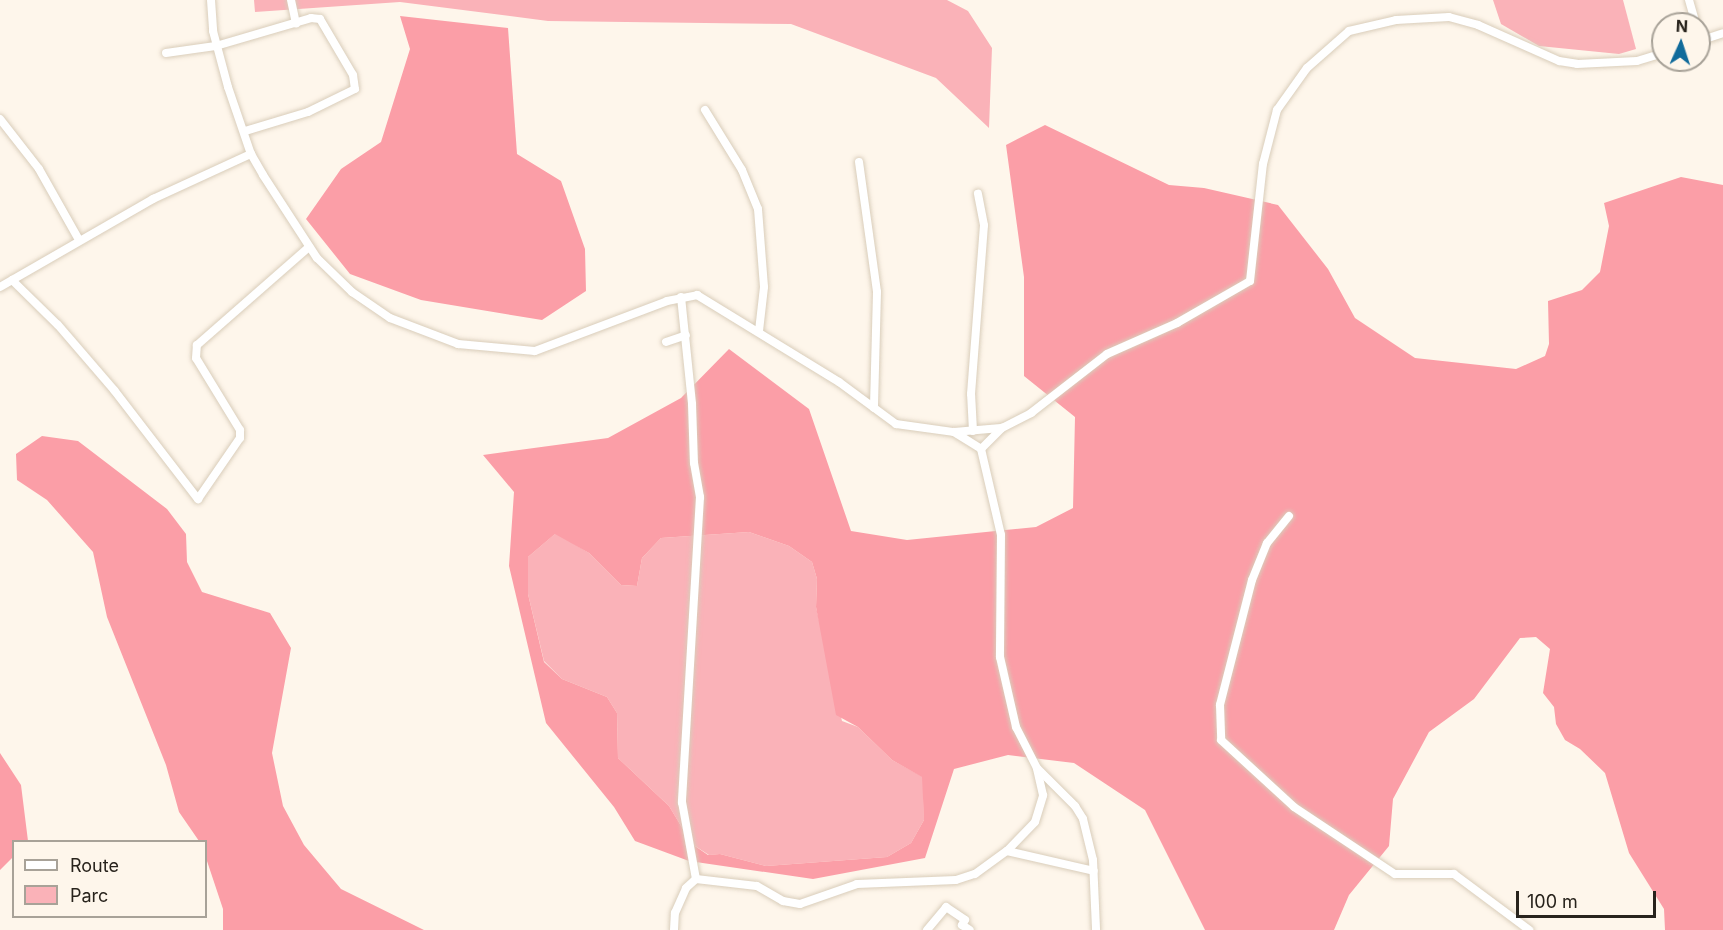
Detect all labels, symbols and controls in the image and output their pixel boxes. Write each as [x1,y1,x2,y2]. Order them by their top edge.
north arrow [1651,12,1711,72]
text: N [1675,16,1688,36]
legend [12,840,207,918]
text: Route [70,855,119,876]
scale bar [1519,879,1658,917]
text: Parc [70,885,108,906]
text: 100 m [1527,891,1578,912]

